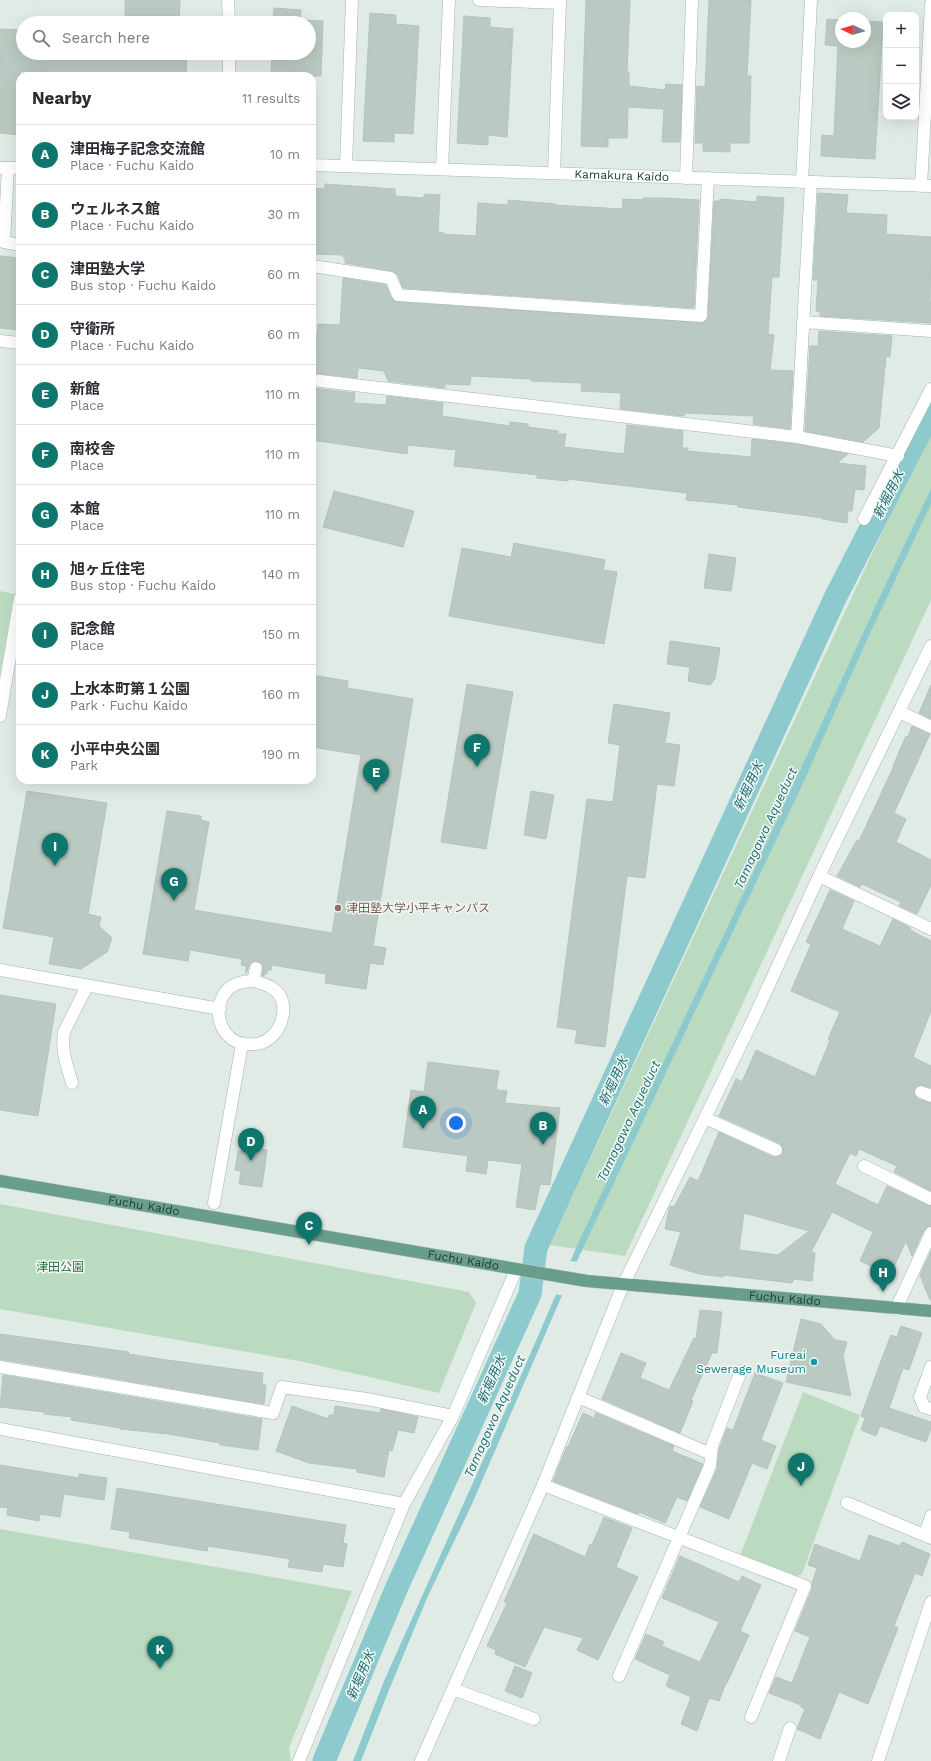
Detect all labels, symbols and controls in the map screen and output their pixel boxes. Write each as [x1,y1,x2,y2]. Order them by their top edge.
north arrow [835,12,871,48]
map controls [883,12,919,120]
button: + [883,12,919,48]
search box [16,16,316,60]
icon: search [30,27,52,49]
text: Search here [62,29,150,47]
button: − [883,48,919,84]
button: layers [883,84,919,120]
text: Nearby [32,88,91,108]
text: 11 results [242,91,300,106]
text: 津田梅子記念交流館 [70,140,205,158]
text: A [41,147,49,162]
text: 10 m [270,147,300,162]
text: Place · Fuchu Kaido [70,158,194,173]
street label: Kamakura Kaido [574,167,669,184]
text: ウェルネス館 [70,200,160,218]
text: B [41,207,49,222]
text: 30 m [268,207,300,222]
text: Place · Fuchu Kaido [70,218,194,233]
text: 津田塾大学 [70,260,145,278]
text: C [41,267,49,282]
text: 60 m [267,267,300,282]
text: Bus stop · Fuchu Kaido [70,278,216,293]
text: 守衛所 [70,320,115,338]
text: D [40,327,50,342]
text: 60 m [267,327,300,342]
text: Place · Fuchu Kaido [70,338,194,353]
text: 新館 [70,380,100,398]
text: E [41,387,49,402]
text: 110 m [265,387,300,402]
text: Place [70,398,104,413]
text: 南校舎 [70,440,115,458]
text: F [41,447,49,462]
text: 110 m [265,447,300,462]
text: Place [70,458,104,473]
water label: 新堀用水 [870,466,908,521]
text: 本館 [70,500,100,518]
text: G [40,507,50,522]
text: 110 m [265,507,300,522]
text: Place [70,518,104,533]
text: 旭ヶ丘住宅 [70,560,145,578]
text: H [40,567,50,582]
text: 140 m [262,567,300,582]
text: Bus stop · Fuchu Kaido [70,578,216,593]
text: 記念館 [70,620,115,638]
text: I [43,627,47,642]
text: 150 m [262,627,300,642]
text: Place [70,638,104,653]
text: 上水本町第１公園 [70,680,190,698]
text: J [41,687,49,702]
text: 160 m [262,687,300,702]
text: Park · Fuchu Kaido [70,698,188,713]
pin: F [464,734,490,767]
text: 小平中央公園 [70,740,160,758]
text: K [40,747,50,762]
text: 190 m [262,747,300,762]
text: Park [70,758,98,773]
water label: 新堀用水 [731,758,767,813]
pin: E [363,759,389,792]
water label: Tamagawa Aqueduct [731,764,801,891]
pin: I [42,833,68,866]
pin: G [161,868,187,901]
place label: 津田塾大学小平キャンパス [346,901,490,915]
marker: 津田塾大学小平キャンパス [333,903,343,913]
water label: 新堀用水 [596,1053,632,1108]
water label: Tamagawa Aqueduct [594,1057,664,1184]
pin: A [410,1096,436,1129]
pin: B [530,1112,556,1145]
your location [446,1113,466,1133]
pin: D [238,1128,264,1161]
street label: Fuchu Kaido [107,1193,181,1218]
pin: C [296,1212,322,1245]
street label: Fuchu Kaido [426,1247,500,1273]
pin: H [870,1259,896,1292]
park label: 津田公園 [36,1260,84,1274]
street label: Fuchu Kaido [748,1288,821,1308]
place label: Fureai Sewerage Museum [696,1348,806,1376]
water label: 新堀用水 [474,1351,510,1406]
water label: Tamagawa Aqueduct [461,1352,529,1480]
marker: Fureai Sewerage Museum [809,1357,819,1367]
pin: J [788,1453,814,1486]
pin: K [147,1636,173,1669]
water label: 新堀用水 [343,1646,378,1702]

